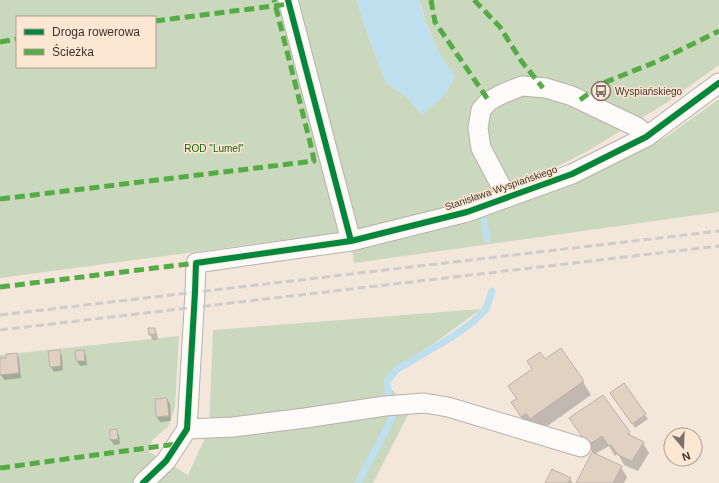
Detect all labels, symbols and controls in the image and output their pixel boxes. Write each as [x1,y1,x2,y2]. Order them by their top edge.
legend [16,16,156,68]
text: Droga rowerowa [52,25,140,39]
text: Ścieżka [52,44,94,59]
bus stop icon: Wyspiańskiego [590,80,612,102]
place label: Wyspiańskiego [615,86,683,97]
park label: ROD "Lumel" [184,143,244,154]
street label: Stanisława Wyspiańskiego [443,163,559,212]
north arrow [663,427,703,467]
text: N [680,449,692,463]

